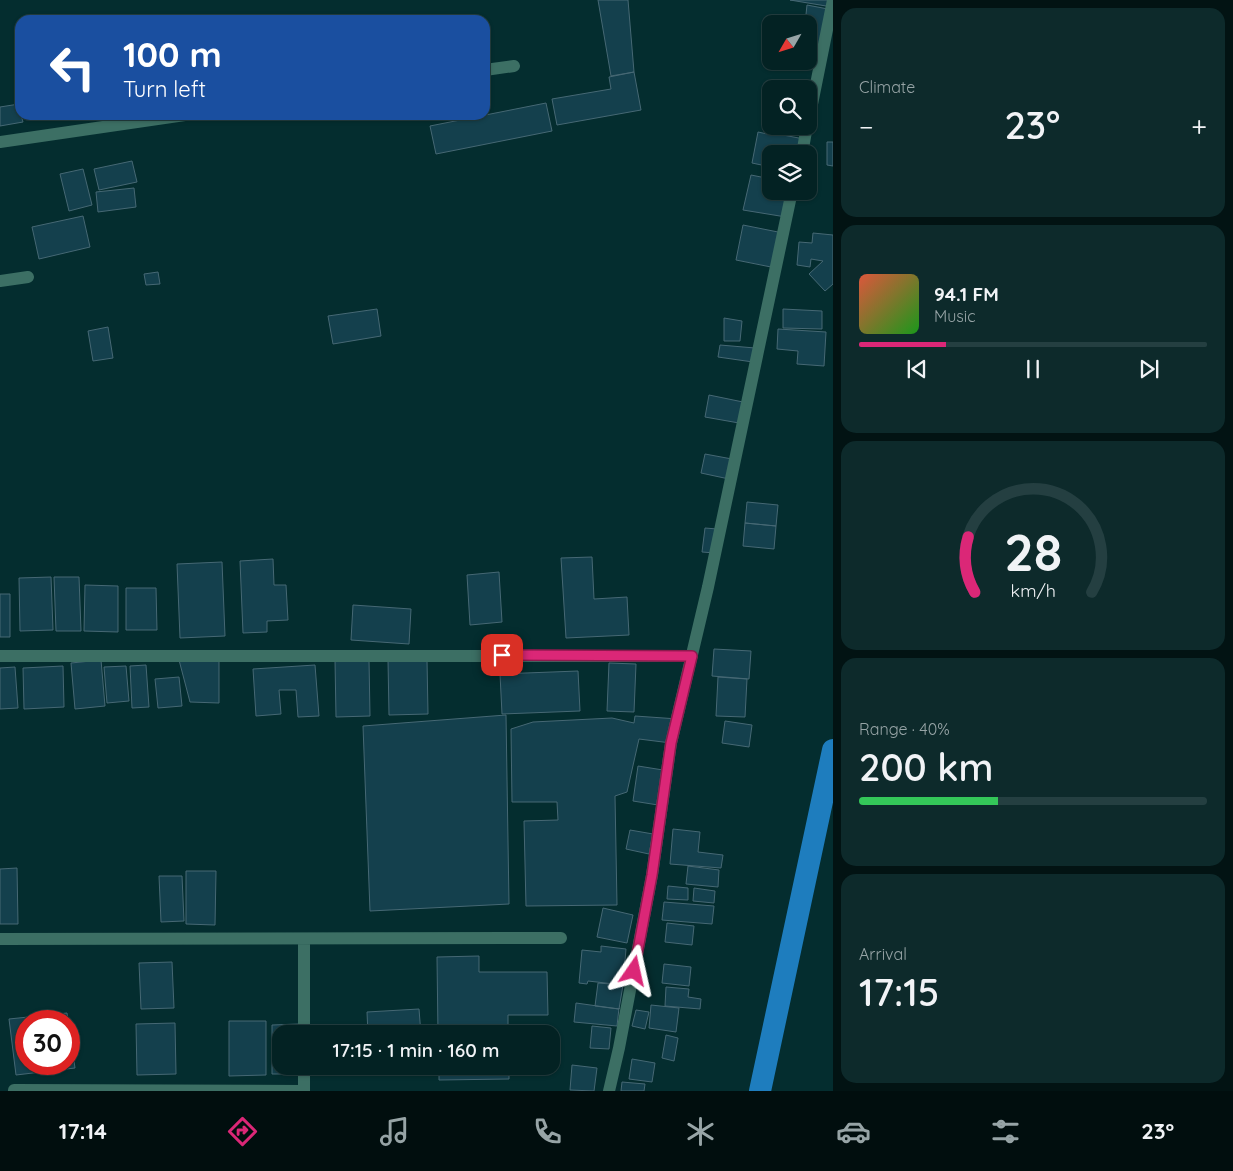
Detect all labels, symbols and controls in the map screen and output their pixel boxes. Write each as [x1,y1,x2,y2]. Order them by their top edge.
north arrow [762,15,818,70]
map controls [762,15,817,200]
text: 100 m [123,32,222,76]
icon: left [40,35,105,100]
text: Turn left [123,75,206,103]
text: Climate [859,77,915,97]
button: search [762,80,817,135]
text: 23° [1004,101,1060,149]
text: − [859,109,874,144]
text: + [1191,109,1207,144]
button: layers [762,145,817,200]
text: 94.1 FM [934,282,999,306]
text: Music [934,306,976,326]
icon: previous [903,355,931,383]
icon: pause [1019,355,1047,383]
icon: next [1135,355,1163,383]
text: 28 [1004,519,1062,584]
text: km/h [1010,579,1056,601]
pin [481,634,523,676]
icon: arrive [488,641,516,669]
text: Range · 40% [859,719,950,739]
text: 200 km [859,743,993,791]
position arrow [607,944,659,996]
text: Arrival [859,944,907,964]
text: 17:15 [859,968,939,1016]
speed limit sign: 30 [15,1010,80,1075]
text: 17:15 · 1 min · 160 m [333,1038,499,1062]
icon: directions [225,1114,260,1149]
icon: music [377,1114,412,1149]
icon: phone [530,1114,565,1149]
icon: climate [683,1114,718,1149]
icon: car [836,1114,871,1149]
icon: filters [988,1114,1023,1149]
text: 17:14 [59,1117,107,1145]
text: 23° [1141,1117,1174,1145]

